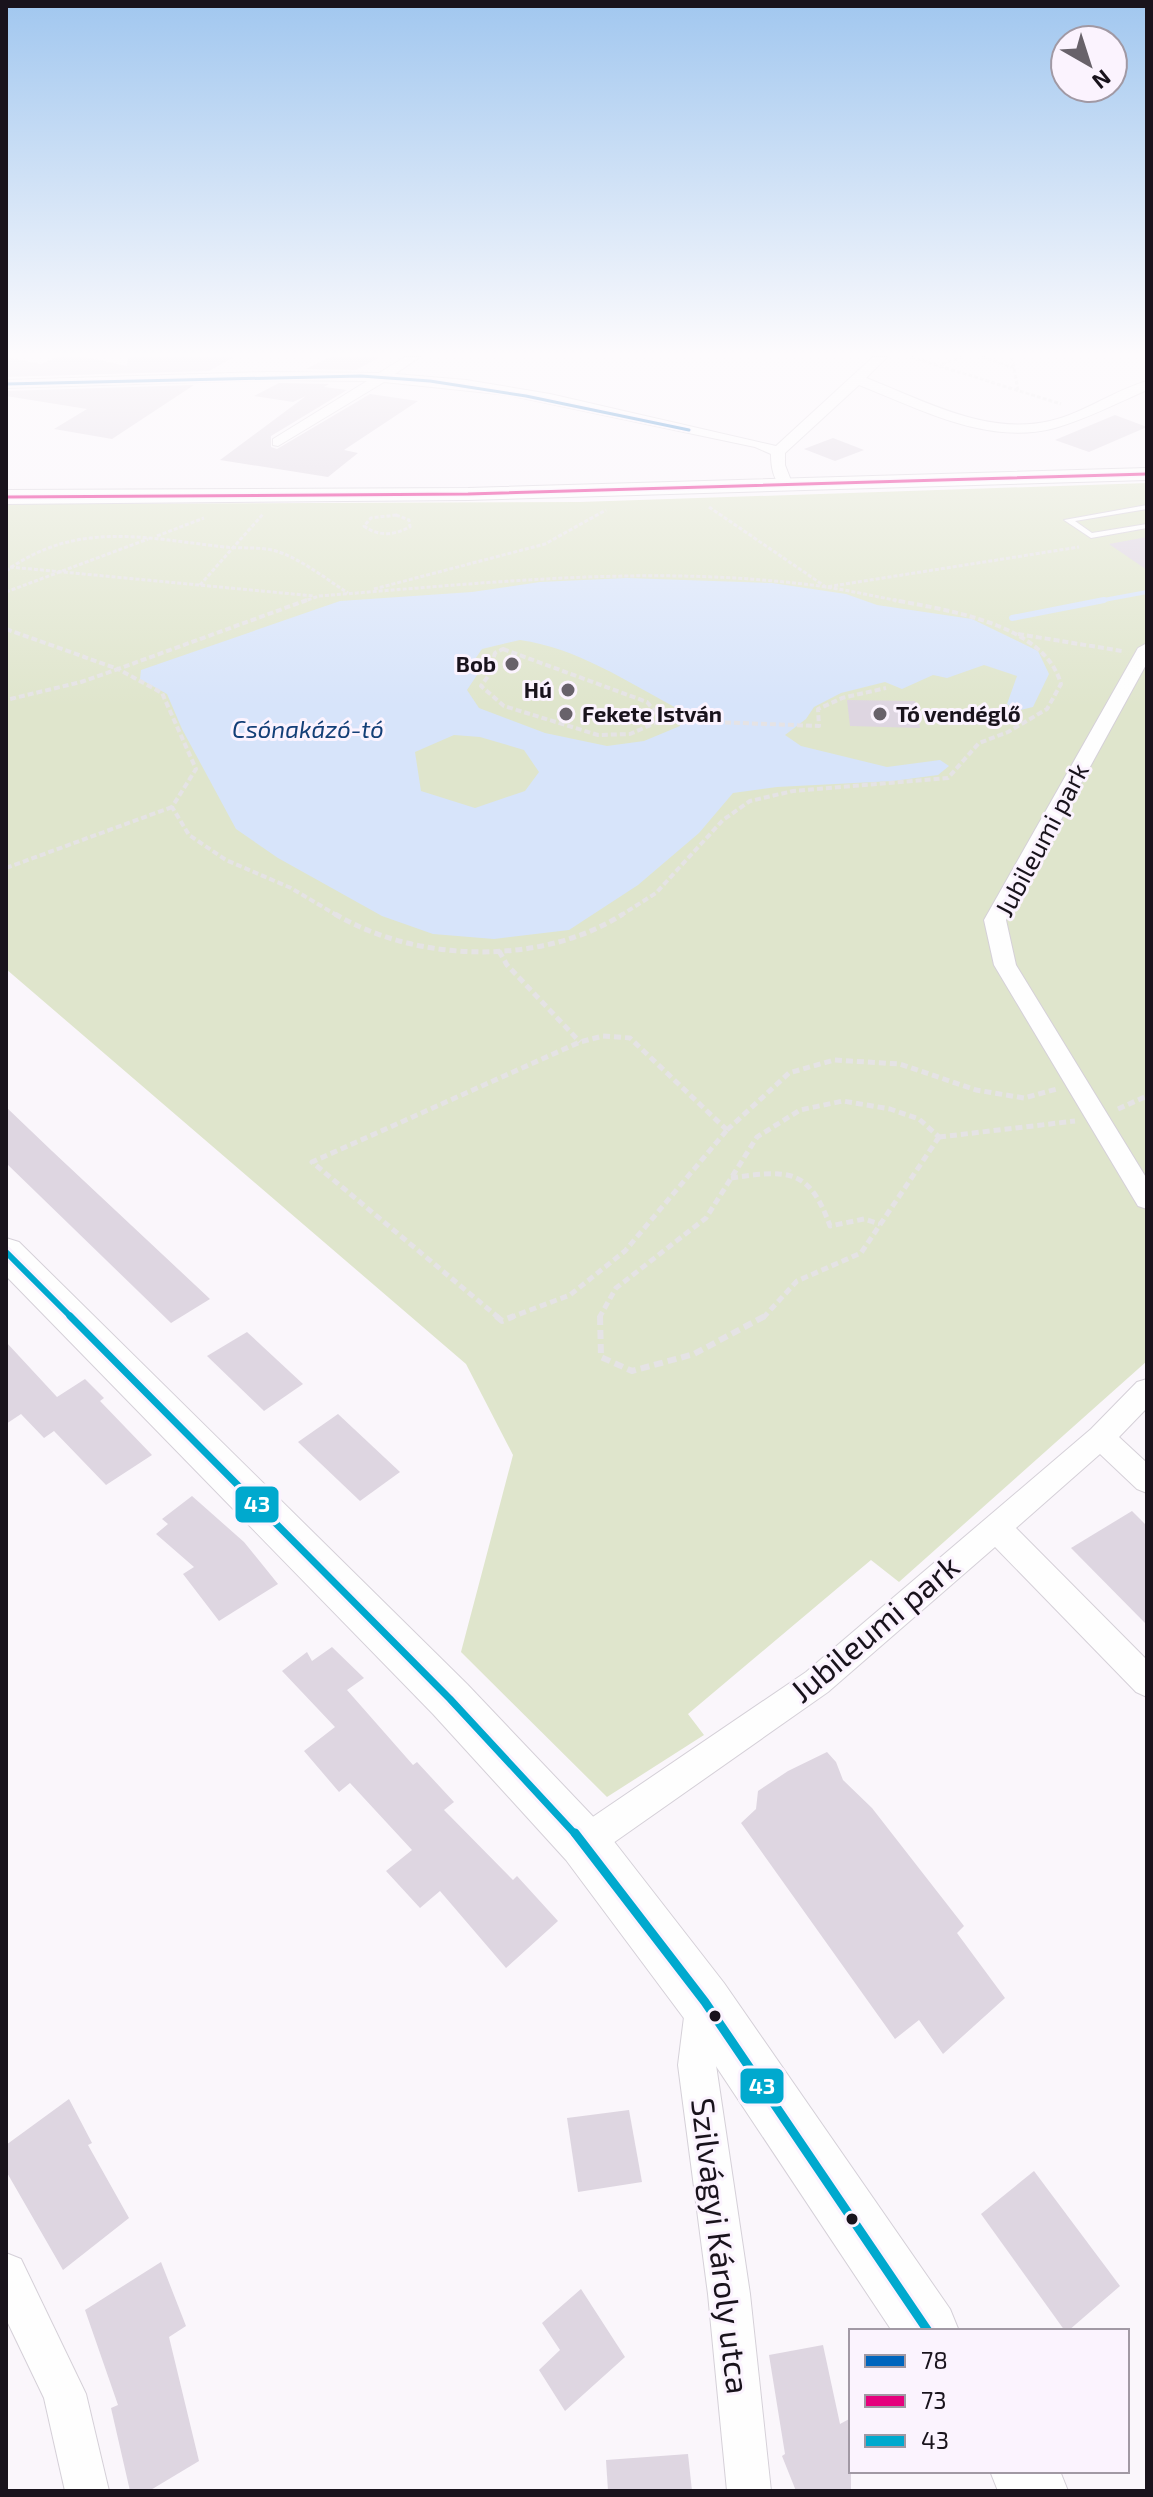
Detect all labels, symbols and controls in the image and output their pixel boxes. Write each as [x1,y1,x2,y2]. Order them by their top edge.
north arrow [1049,24,1129,104]
text: N [1088,65,1117,95]
place label: Bob [456,650,496,676]
marker: Bob [503,655,521,673]
place label: Hú [524,676,552,702]
marker: Hú [559,681,577,699]
place label: Fekete István [582,700,722,726]
place label: Tó vendéglő [896,700,1021,726]
marker: Fekete István [557,705,575,723]
marker: Tó vendéglő [871,705,889,723]
water label: Csónakázó-tó [232,714,384,743]
street label: Jubileumi park [987,757,1094,921]
line badge: 43 [234,1485,280,1524]
text: 43 [244,1490,270,1516]
street label: Jubileumi park [782,1546,966,1709]
unlabelled marker [707,2008,723,2024]
line badge: 43 [739,2067,785,2105]
text: 43 [749,2072,775,2098]
street label: Szilvágyi Károly utca [685,2095,759,2396]
unlabelled marker [844,2211,860,2227]
legend [849,2329,1129,2473]
text: 78 [921,2345,948,2374]
text: 73 [921,2385,947,2414]
text: 43 [921,2425,949,2454]

